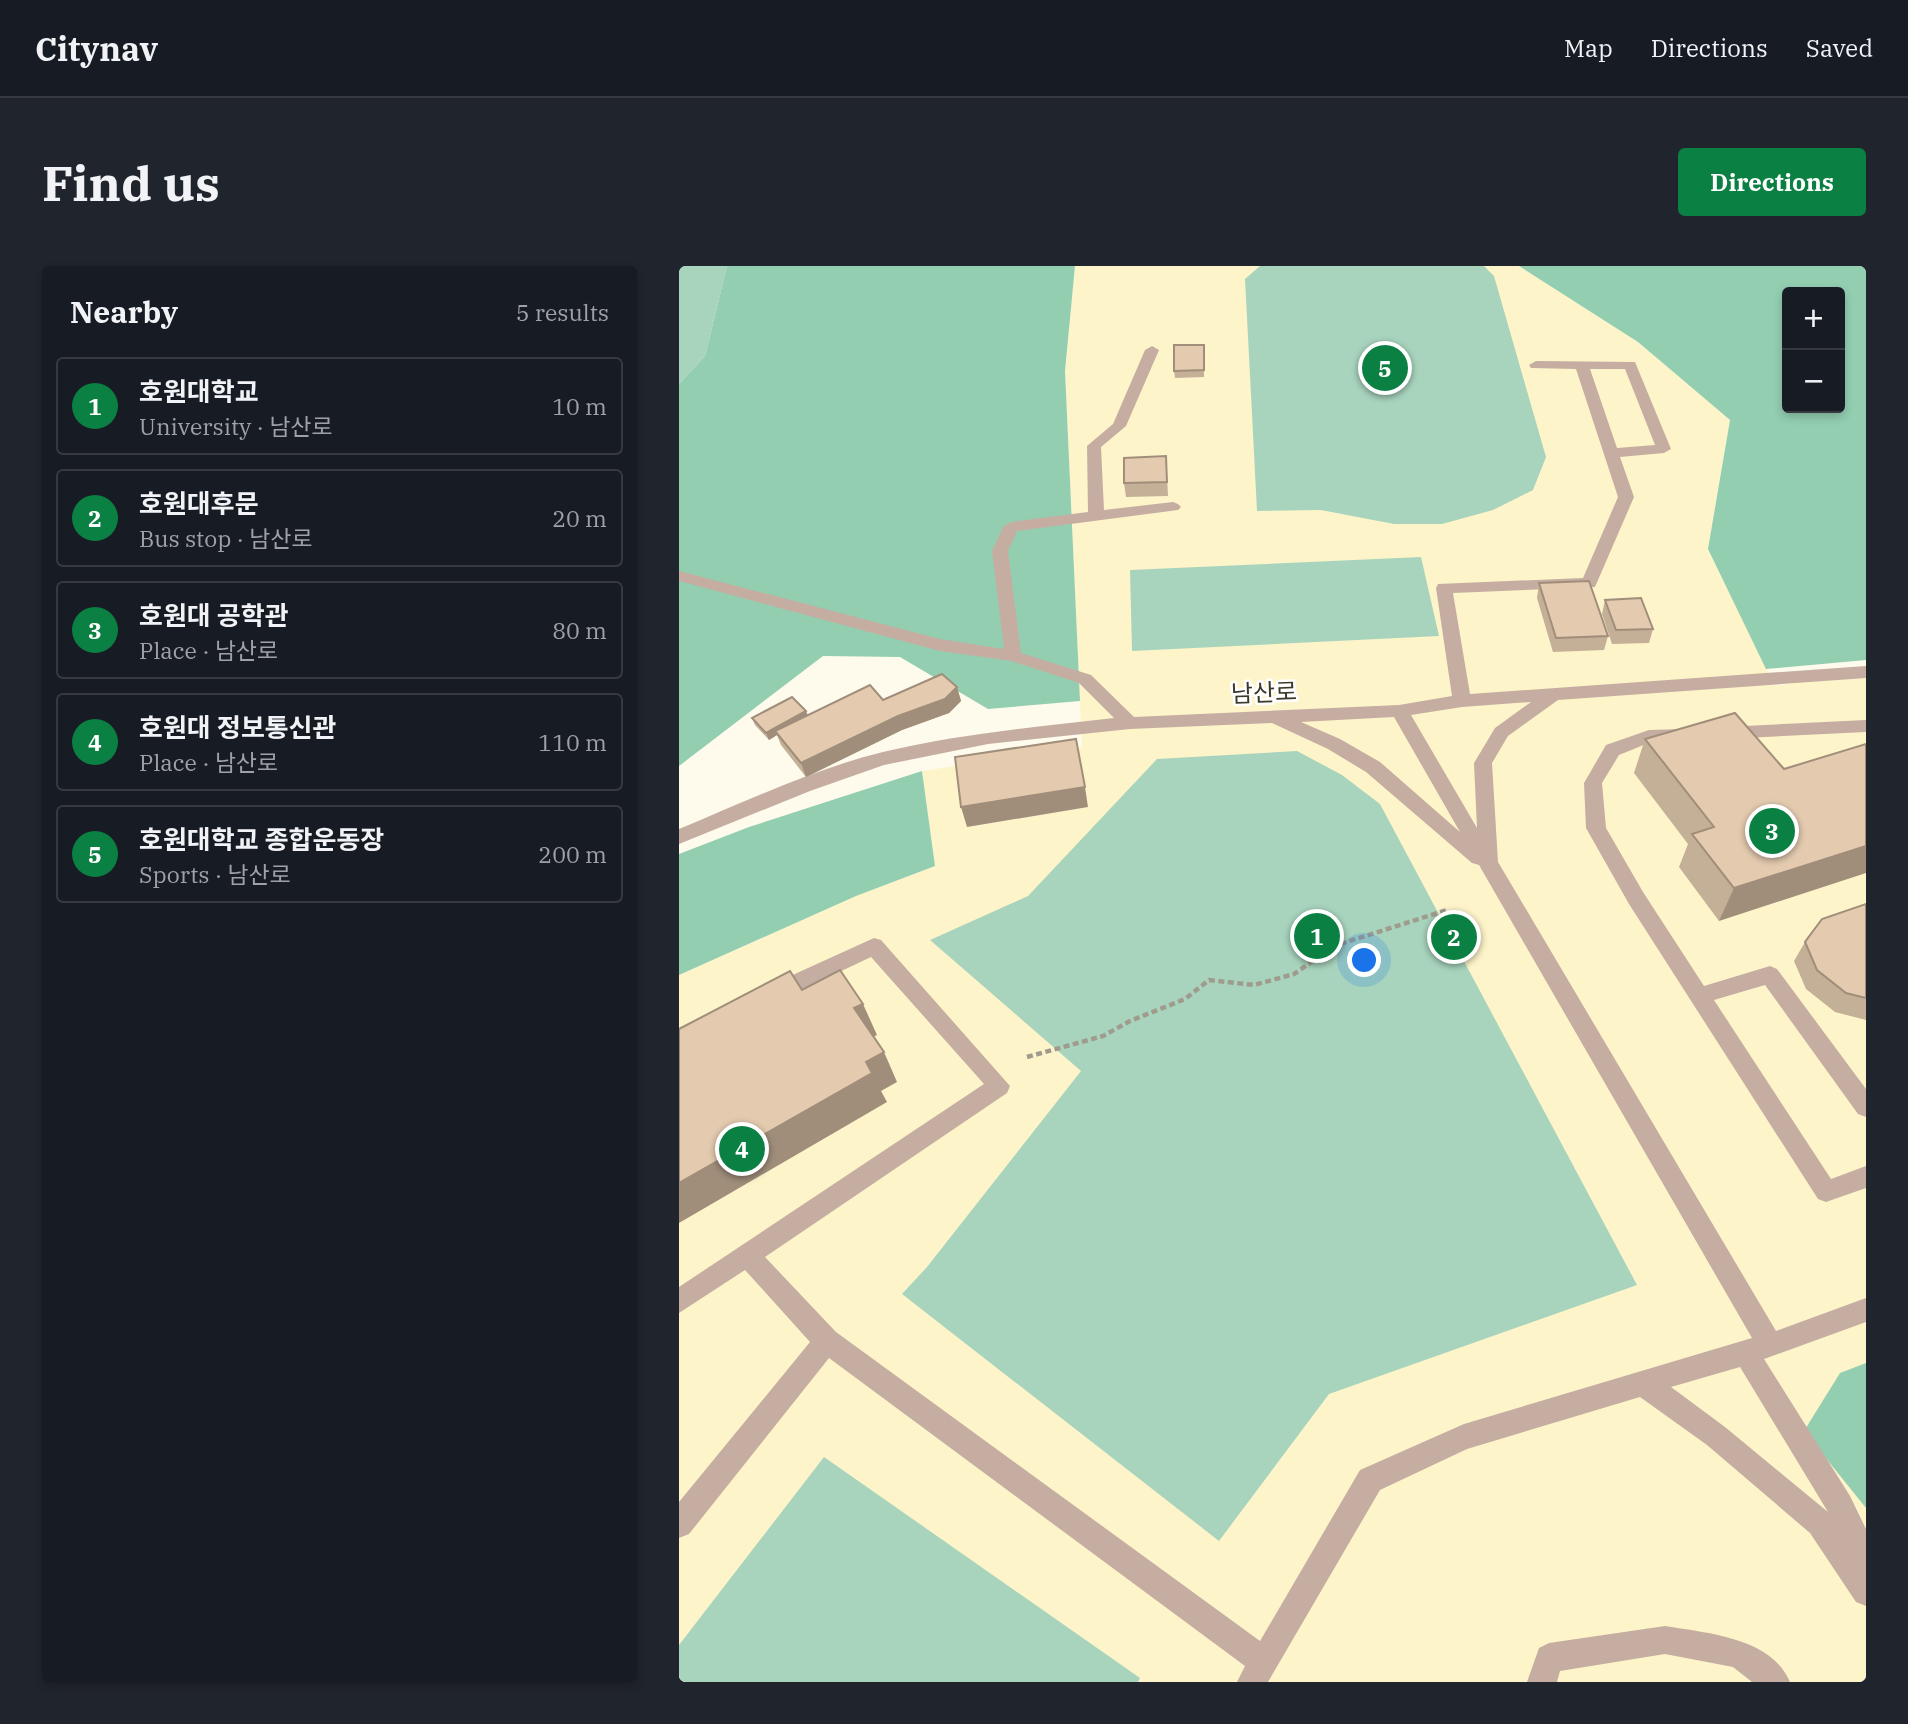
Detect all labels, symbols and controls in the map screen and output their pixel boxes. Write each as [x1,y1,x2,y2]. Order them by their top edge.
text: Citynav [35,27,158,70]
text: Map [1564,32,1613,64]
text: Directions [1651,32,1768,64]
text: Saved [1806,32,1873,64]
button: Directions [1678,148,1866,216]
text: Find us [42,151,220,214]
map controls [1782,287,1845,413]
button: + [1782,287,1845,350]
text: Nearby [70,292,178,331]
text: 5 results [516,297,609,327]
pin: 5 [1362,342,1408,394]
button: − [1782,350,1845,413]
text: 호원대학교 [139,374,259,408]
text: 1 [88,391,102,421]
text: 10 m [552,391,607,421]
text: University · 남산로 [139,411,333,441]
text: 호원대후문 [139,486,259,520]
text: 2 [88,503,102,533]
text: 20 m [552,503,607,533]
text: Bus stop · 남산로 [139,523,313,553]
text: 호원대 공학관 [139,598,289,632]
text: 3 [88,615,102,645]
text: 80 m [552,615,607,645]
text: Place · 남산로 [139,635,278,665]
street label: 남산로 [1230,675,1298,709]
text: 호원대 정보통신관 [139,710,336,744]
text: 4 [88,727,102,757]
text: 110 m [538,727,607,757]
text: Place · 남산로 [139,747,278,777]
pin: 3 [1749,805,1795,857]
text: 호원대학교 종합운동장 [139,822,384,856]
text: 5 [88,839,102,869]
text: 200 m [538,839,607,869]
text: Sports · 남산로 [139,859,291,889]
pin: 1 [1294,910,1340,962]
pin: 2 [1431,911,1477,963]
your location [1347,943,1381,977]
pin: 4 [719,1123,765,1175]

